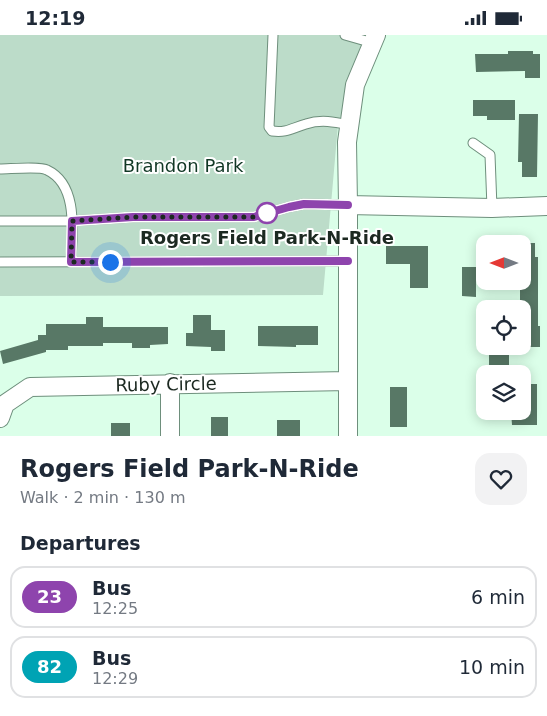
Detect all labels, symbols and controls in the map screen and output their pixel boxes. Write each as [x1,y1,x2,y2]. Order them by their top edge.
text: 12:19 [25,7,85,29]
park label: Brandon Park [123,155,244,176]
marker: Rogers Field Park-N-Ride [256,202,278,224]
place label: Rogers Field Park-N-Ride [140,227,394,248]
north arrow [476,235,531,290]
map controls [476,235,531,420]
your location [98,250,123,275]
button: locate [476,300,531,355]
button: layers [476,365,531,420]
street label: Ruby Circle [115,373,217,395]
button: heart [475,453,527,505]
text: Rogers Field Park-N-Ride [20,455,359,483]
text: Walk · 2 min · 130 m [20,488,185,507]
text: Departures [20,532,141,554]
text: Bus [92,577,131,599]
text: 23 [37,586,62,607]
text: 6 min [471,586,525,608]
text: 12:25 [92,599,138,618]
text: Bus [92,647,131,669]
text: 82 [37,656,62,677]
text: 10 min [459,656,525,678]
text: 12:29 [92,669,138,688]

